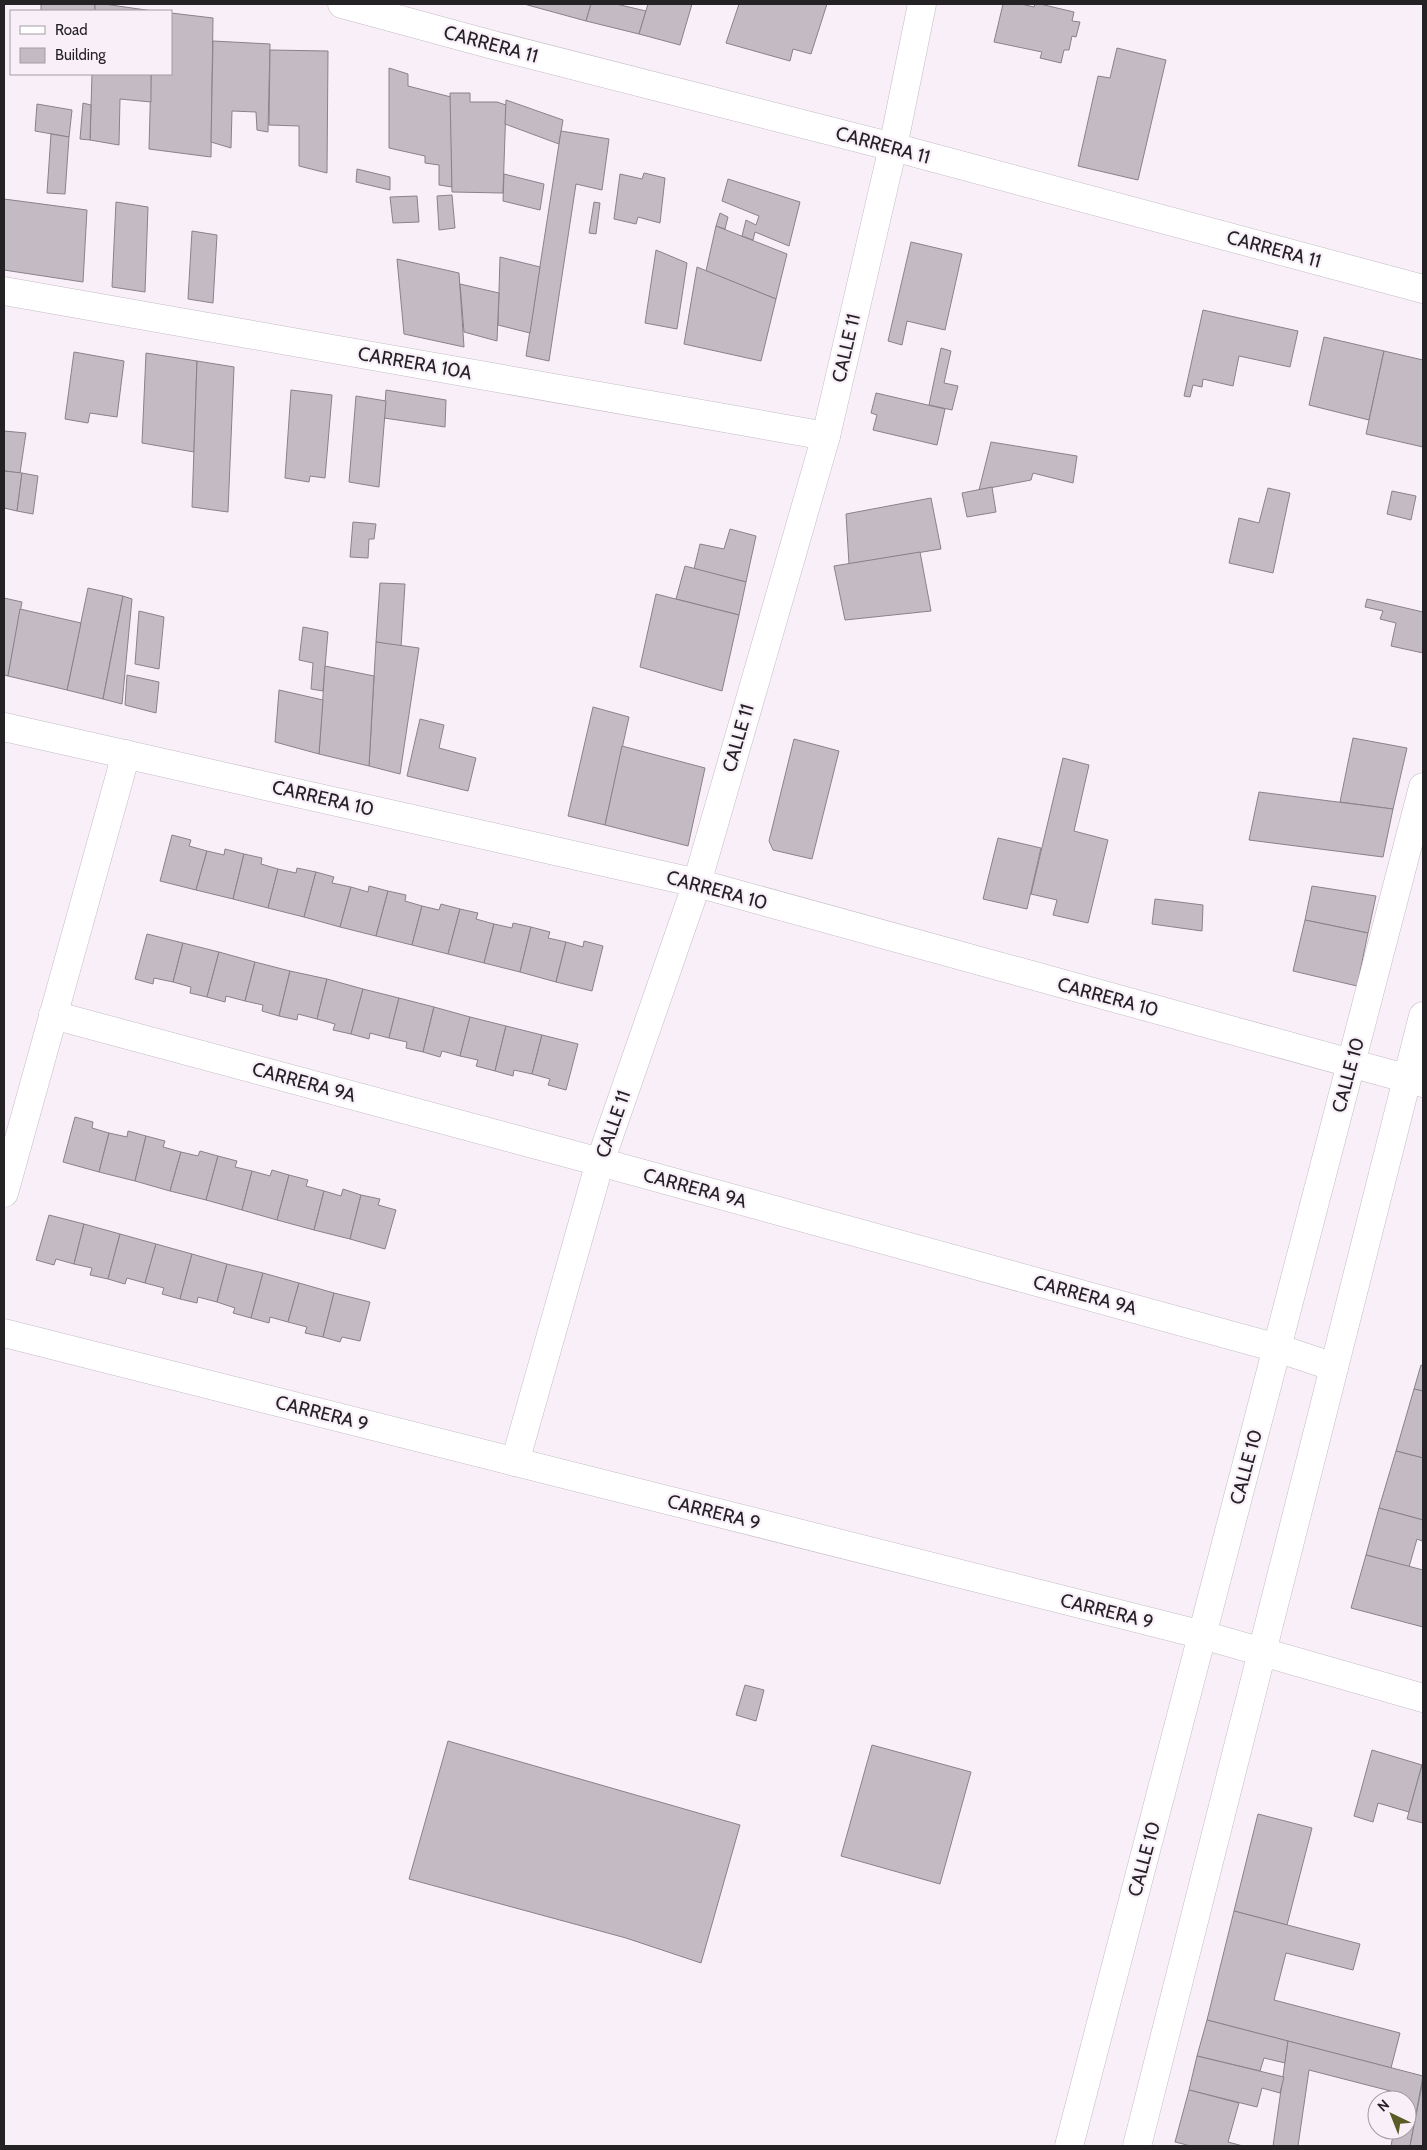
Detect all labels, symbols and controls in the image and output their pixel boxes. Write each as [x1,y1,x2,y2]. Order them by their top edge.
legend [10,10,172,75]
street label: CARRERA 11 [441,20,541,68]
text: Road [55,21,88,39]
text: Building [55,46,106,64]
street label: CARRERA 11 [833,121,933,169]
street label: CARRERA 11 [1224,225,1324,273]
street label: CALLE 11 [827,311,865,385]
street label: CARRERA 10A [356,342,474,384]
street label: CALLE 11 [717,701,759,775]
street label: CARRERA 10 [270,775,376,821]
street label: CARRERA 10 [664,865,770,915]
street label: CARRERA 10 [1055,972,1161,1022]
street label: CALLE 10 [1327,1035,1369,1115]
street label: CARRERA 9A [250,1057,359,1107]
street label: CALLE 11 [591,1087,635,1161]
street label: CARRERA 9A [641,1163,750,1213]
street label: CARRERA 9A [1031,1270,1140,1320]
street label: CARRERA 9 [273,1390,371,1436]
street label: CALLE 10 [1225,1427,1267,1507]
street label: CARRERA 9 [665,1489,763,1535]
street label: CARRERA 9 [1058,1588,1156,1634]
street label: CALLE 10 [1123,1819,1165,1899]
north arrow [1367,2090,1417,2140]
text: N [1373,2096,1393,2115]

